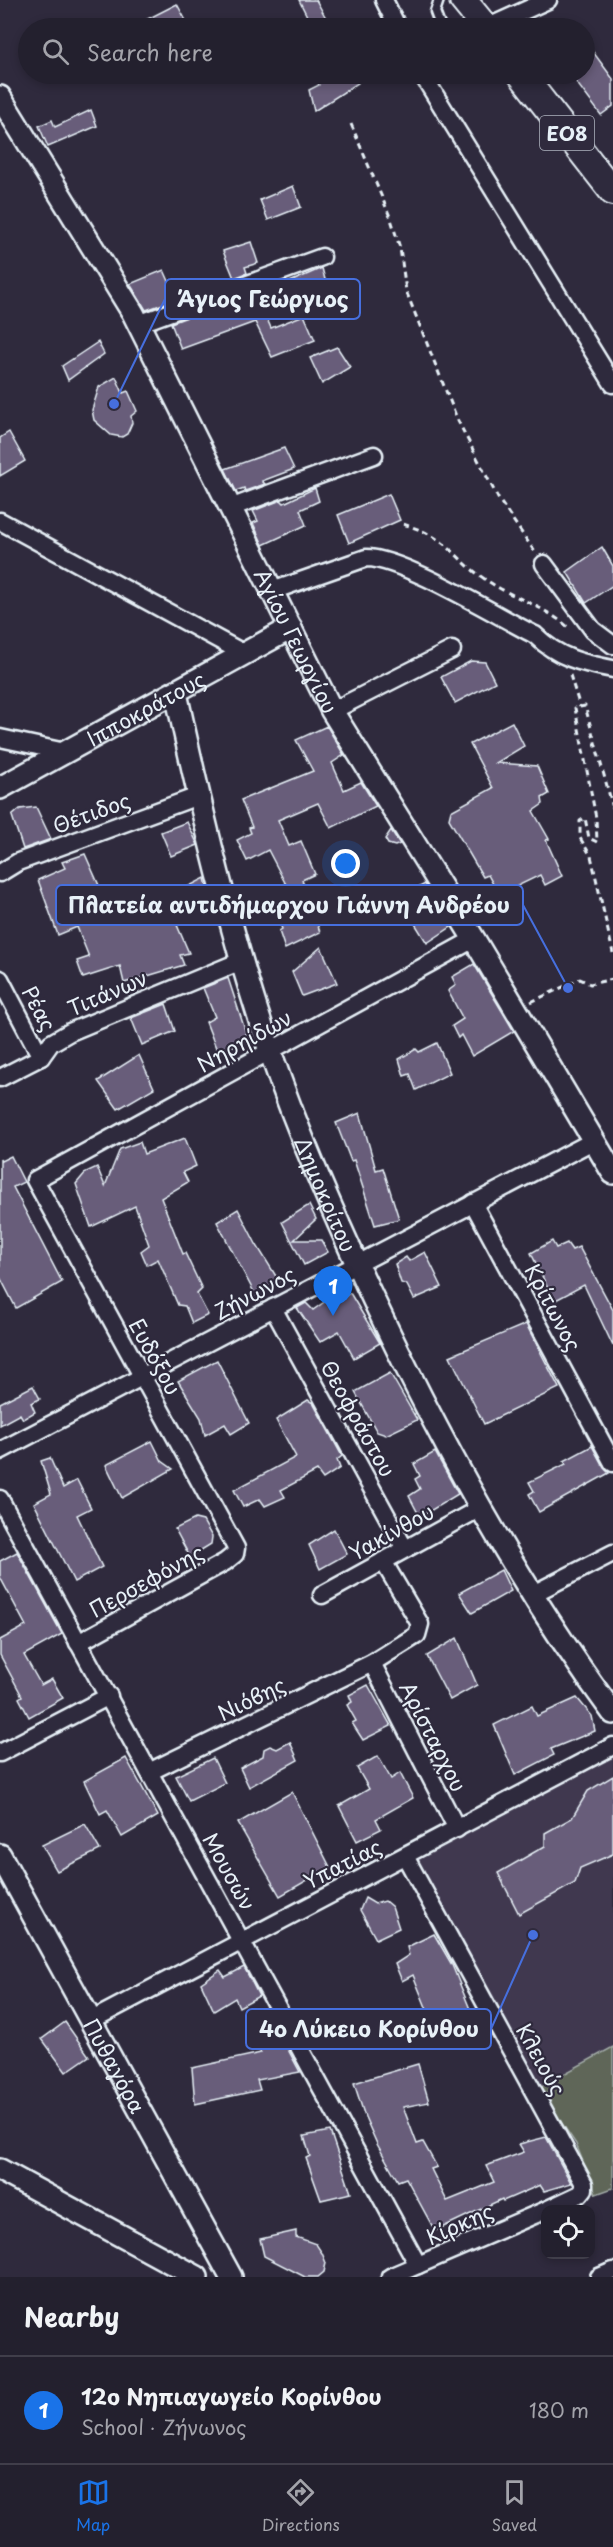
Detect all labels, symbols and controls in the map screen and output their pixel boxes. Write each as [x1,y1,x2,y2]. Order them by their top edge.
search box [18,18,595,84]
icon: search [39,35,72,68]
text: Search here [87,35,213,68]
road number: ΕΟ8 [540,116,594,150]
callout: Άγιος Γεώργιος [165,279,360,319]
text: Άγιος Γεώργιος [177,281,349,314]
street label: Αγίου Γεωργίου [247,563,347,719]
street label: Ιπποκράτους [80,662,211,754]
street label: Θέτιδος [48,783,134,841]
your location [331,849,360,878]
callout: Πλατεία αντιδήμαρχου Γιάννη Ανδρέου [56,885,523,925]
text: Πλατεία αντιδήμαρχου Γιάννη Ανδρέου [68,887,510,920]
street label: Τιτάνων [62,961,152,1023]
street label: Ρέας [15,980,65,1037]
street label: Νηρηίδων [191,1001,297,1079]
street label: Δημοκρίτου [287,1132,365,1257]
street label: Ζήνωνος [207,1257,301,1327]
street label: Κρίτωνος [518,1258,590,1356]
pin: 1 [314,1266,352,1316]
street label: Ευδόξου [122,1312,190,1400]
street label: Θεοφράστου [314,1354,404,1482]
street label: Υακίνθου [343,1494,439,1568]
street label: Περσεφόνης [83,1535,209,1625]
street label: Νιόβης [212,1668,290,1728]
street label: Αρίσταρχου [392,1675,476,1797]
street label: Μουσών [196,1826,264,1916]
street label: Υπατίας [297,1830,387,1896]
callout: 4ο Λύκειο Κορίνθου [246,2009,491,2049]
text: 4ο Λύκειο Κορίνθου [259,2011,479,2044]
street label: Πυθαγόρα [76,2012,154,2119]
street label: Κλειούς [509,2017,575,2101]
street label: Κίρκης [420,2194,498,2252]
map controls [541,2205,595,2259]
button: locate [541,2205,595,2259]
text: Nearby [24,2297,119,2336]
text: 12ο Νηπιαγωγείο Κορίνθου [81,2379,382,2412]
text: 1 [39,2395,48,2425]
text: 180 m [529,2395,589,2425]
text: School · Ζήνωνος [81,2412,247,2442]
tab: Map [76,2476,110,2536]
tab: Directions [262,2476,340,2536]
tab: Saved [492,2476,537,2536]

